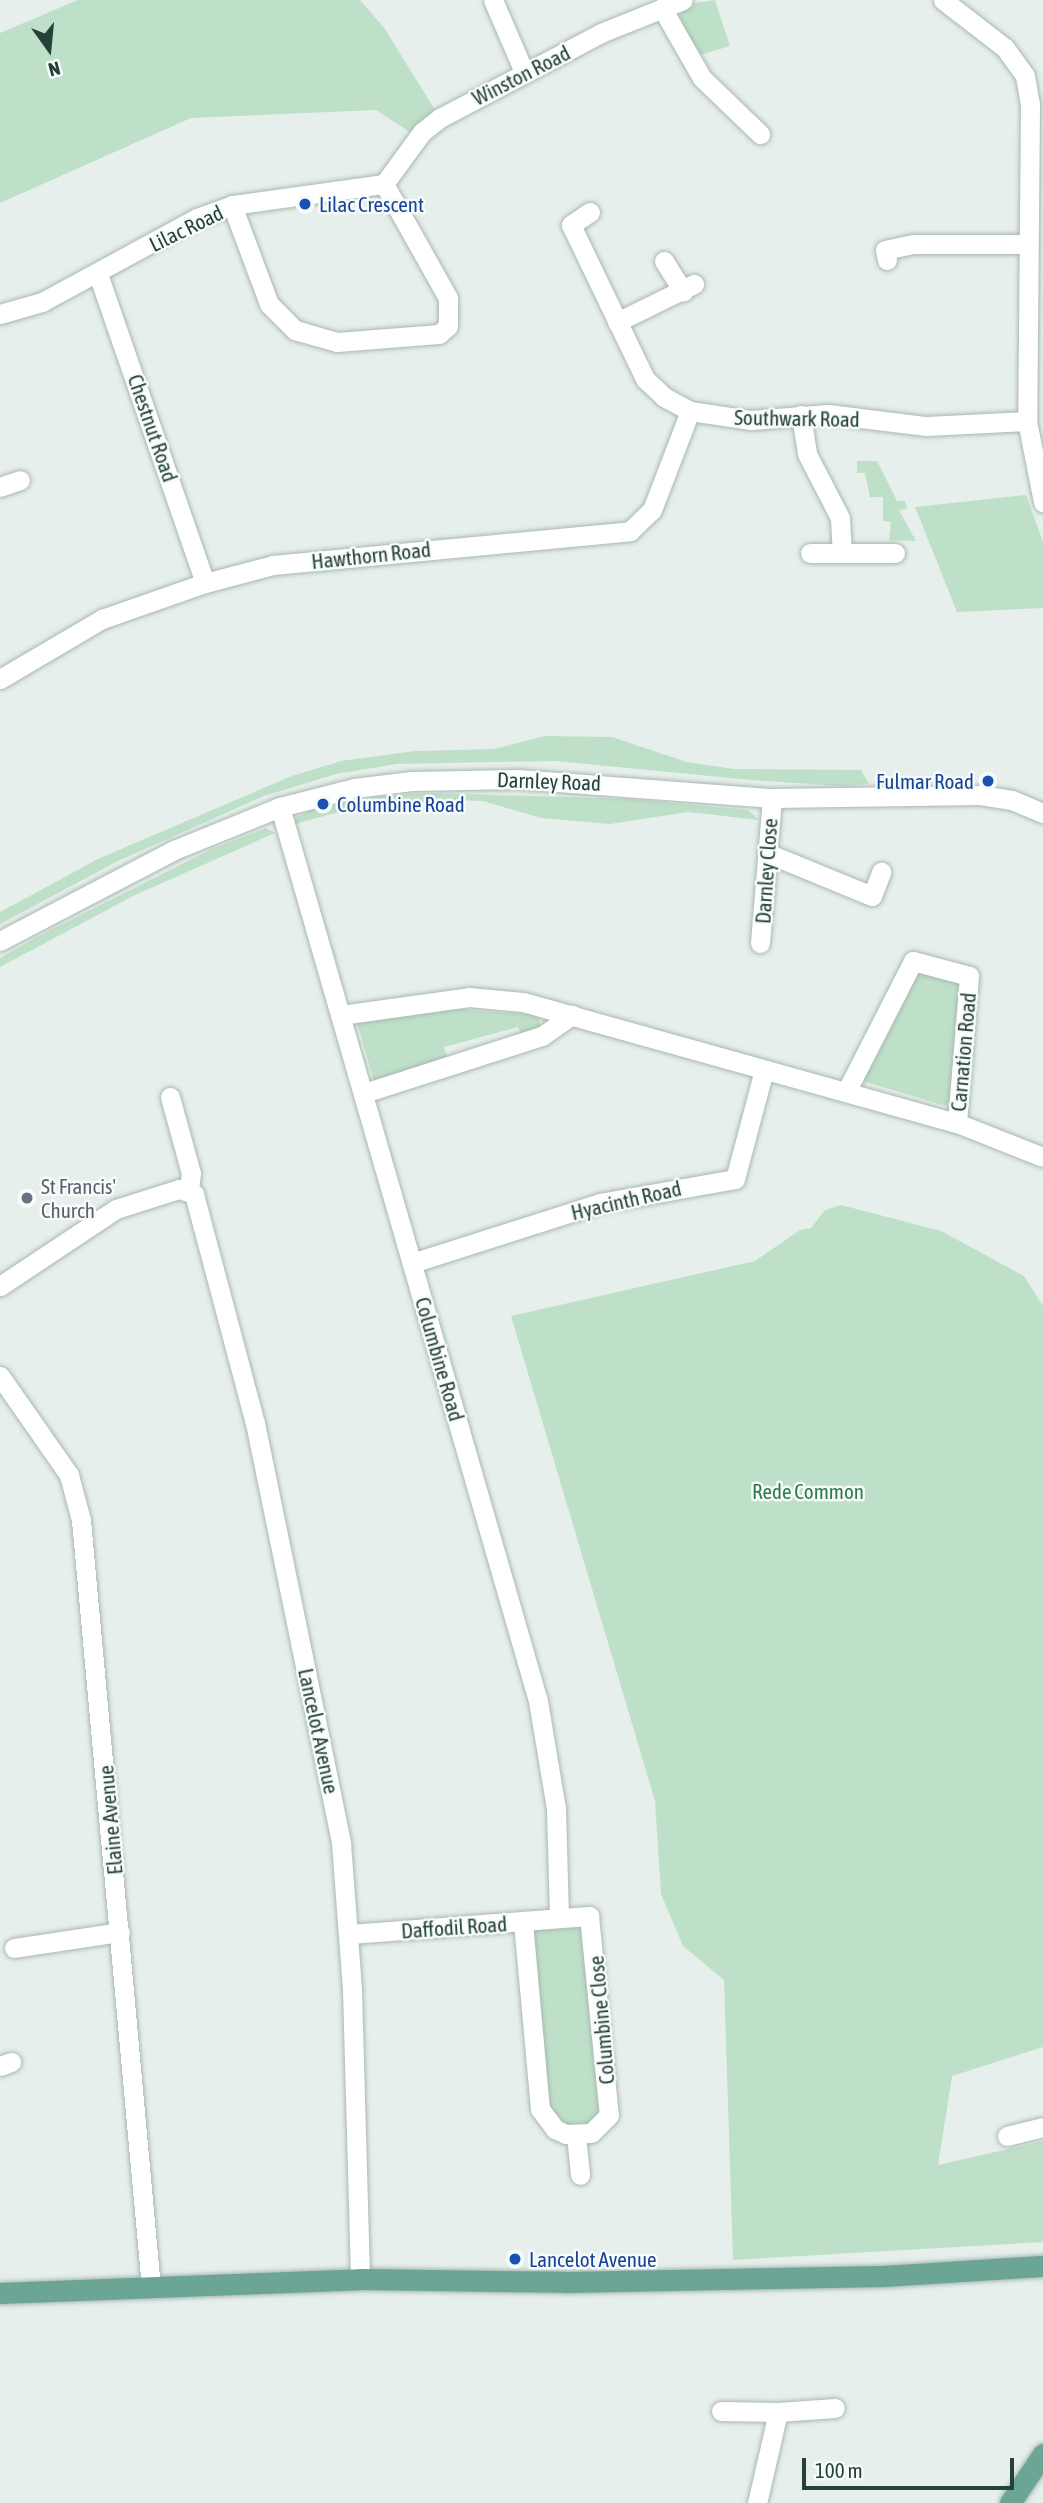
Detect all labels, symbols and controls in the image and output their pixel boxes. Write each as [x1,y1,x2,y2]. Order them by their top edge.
north arrow [14,14,84,84]
street label: Winston Road [468,40,574,110]
text: N [46,57,63,81]
place label: Lilac Crescent [319,191,424,217]
marker: Lilac Crescent [297,196,313,212]
street label: Lilac Road [145,199,227,257]
street label: Chestnut Road [123,371,183,485]
street label: Southwark Road [734,404,860,432]
street label: Hawthorn Road [310,536,432,574]
street label: Darnley Road [496,767,602,795]
place label: Fulmar Road [876,768,974,794]
marker: Fulmar Road [980,773,996,789]
place label: Columbine Road [337,791,465,817]
marker: Columbine Road [315,796,331,812]
street label: Darnley Close [750,817,782,925]
street label: Carnation Road [945,991,981,1113]
place label: St Francis' Church [41,1173,116,1223]
street label: Hyacinth Road [568,1175,684,1225]
marker: St Francis' Church [19,1190,35,1206]
street label: Columbine Road [410,1294,470,1424]
park label: Rede Common [752,1478,864,1504]
street label: Lancelot Avenue [293,1666,345,1796]
street label: Elaine Avenue [93,1764,127,1876]
street label: Daffodil Road [400,1911,508,1943]
street label: Columbine Close [583,1955,619,2085]
place label: Lancelot Avenue [529,2246,657,2272]
marker: Lancelot Avenue [507,2251,523,2267]
scale bar [805,2444,1017,2488]
text: 100 m [815,2458,863,2482]

